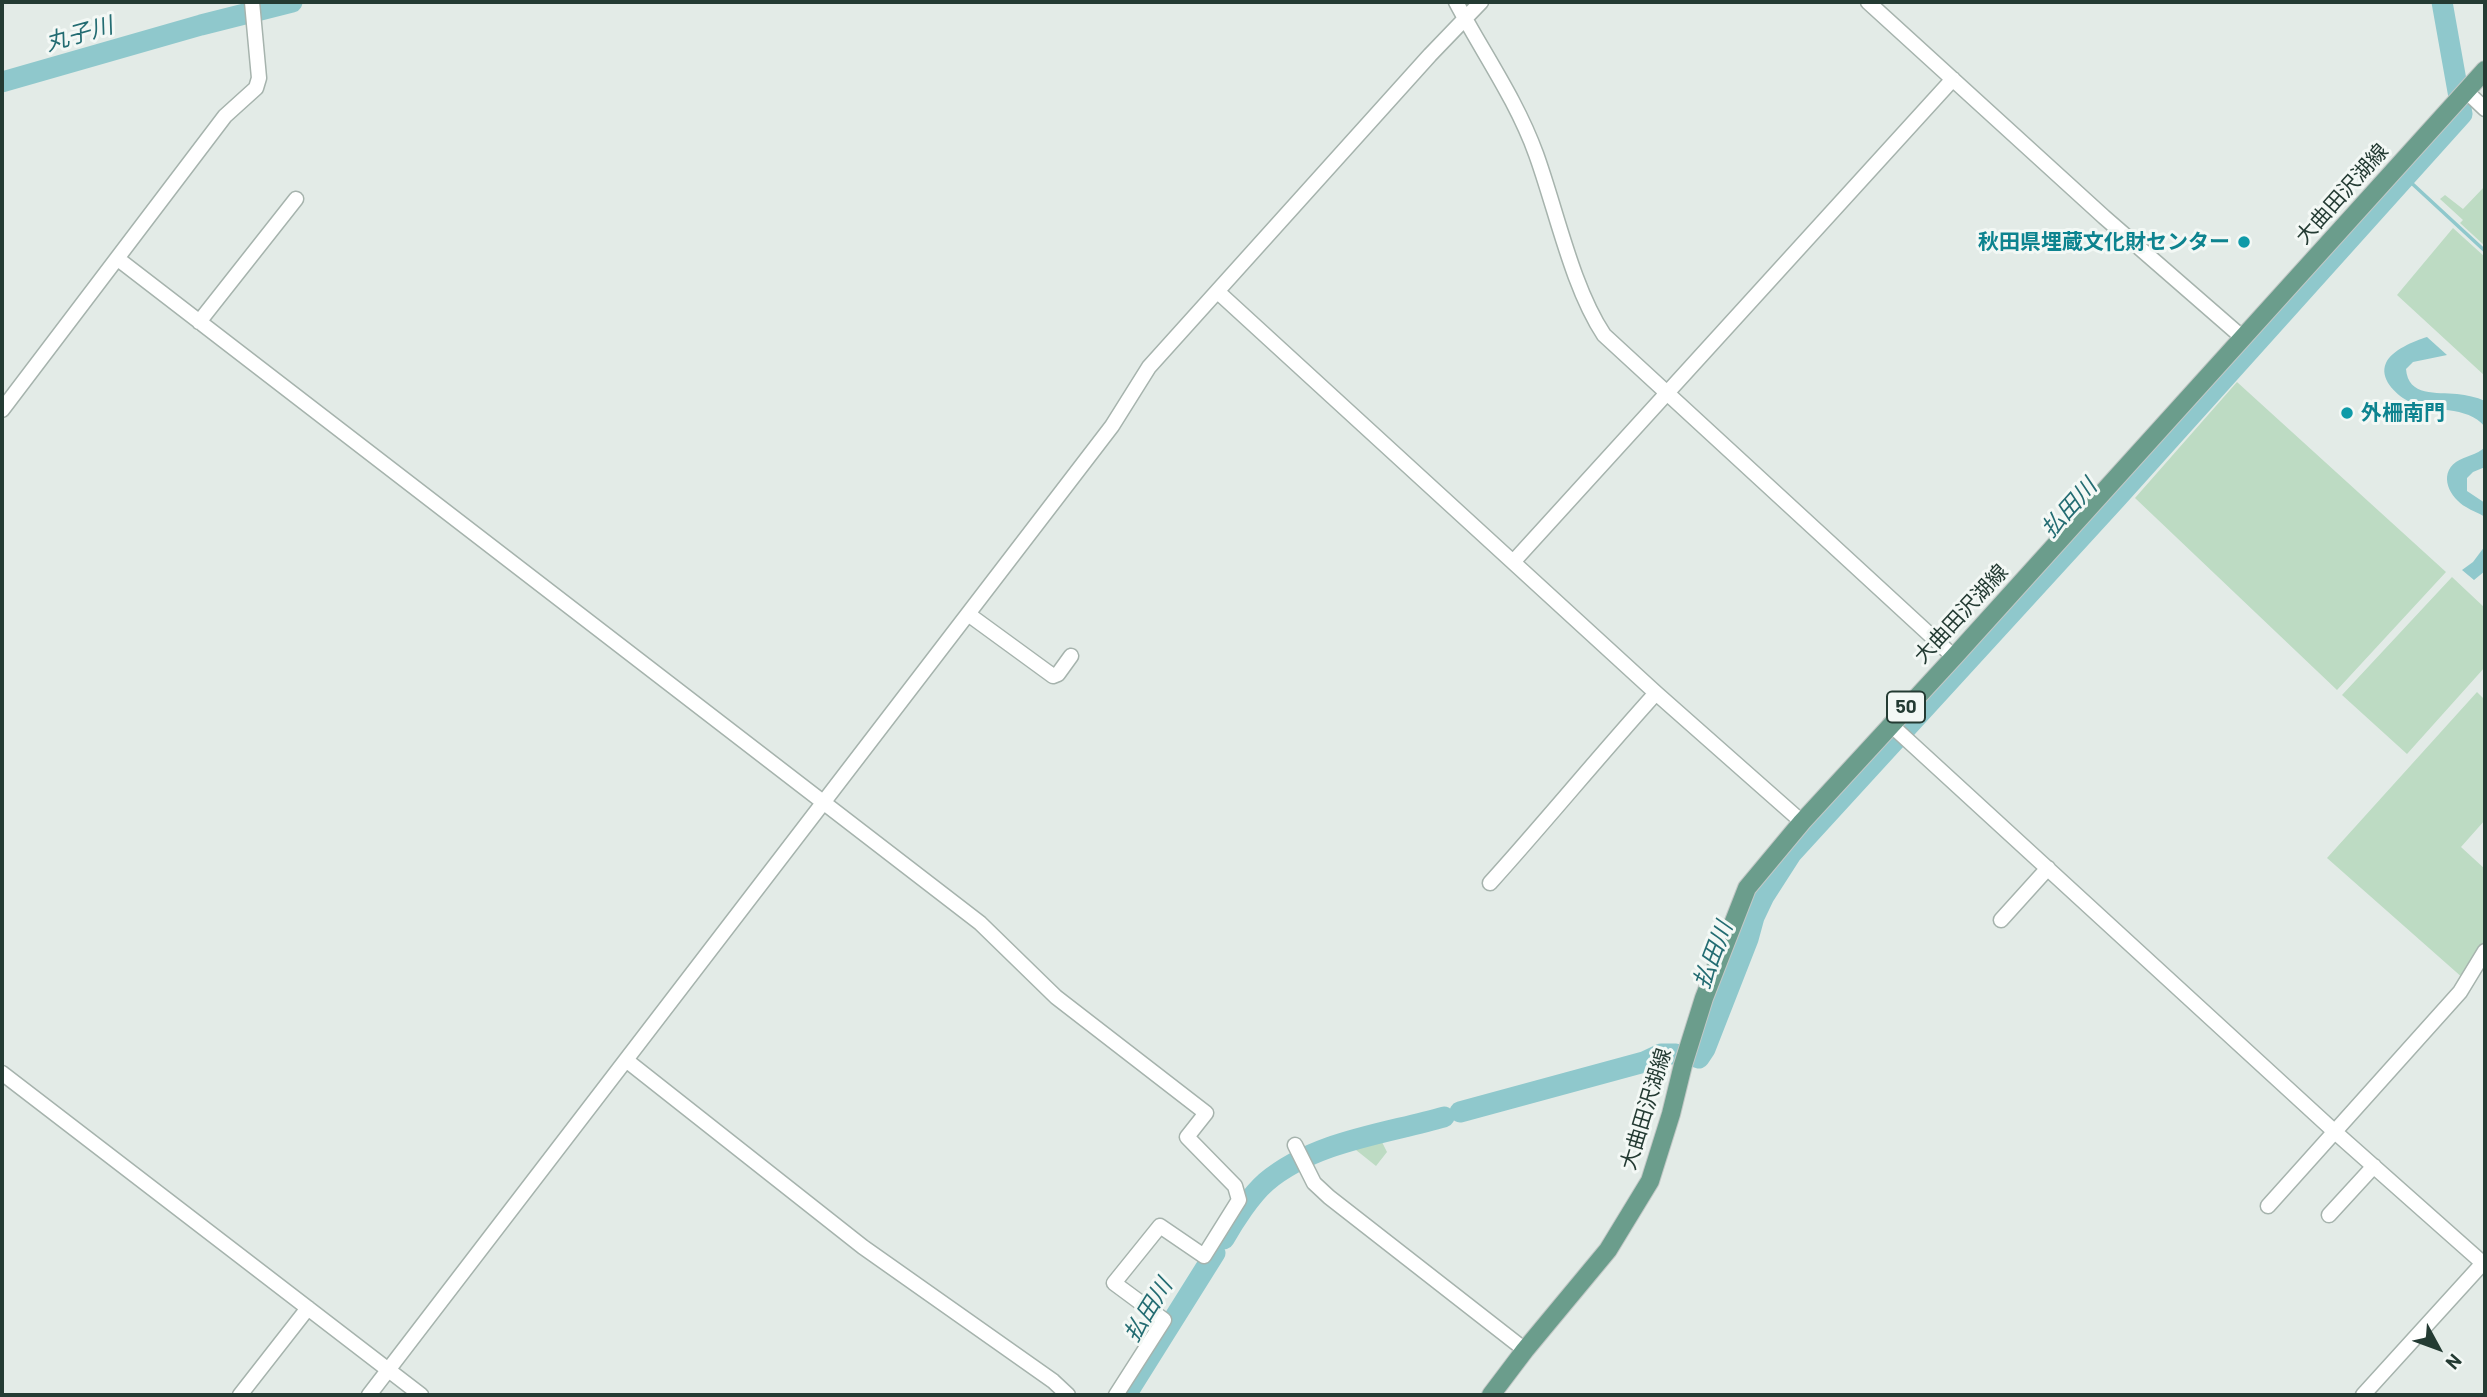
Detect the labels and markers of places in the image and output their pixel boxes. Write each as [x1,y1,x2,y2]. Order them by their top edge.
place label: 秋田県埋蔵文化財センター [1978,229,2230,255]
marker: 秋田県埋蔵文化財センター [2236,234,2252,250]
place label: 外柵南門 [2361,400,2445,426]
marker: 外柵南門 [2339,405,2355,421]

